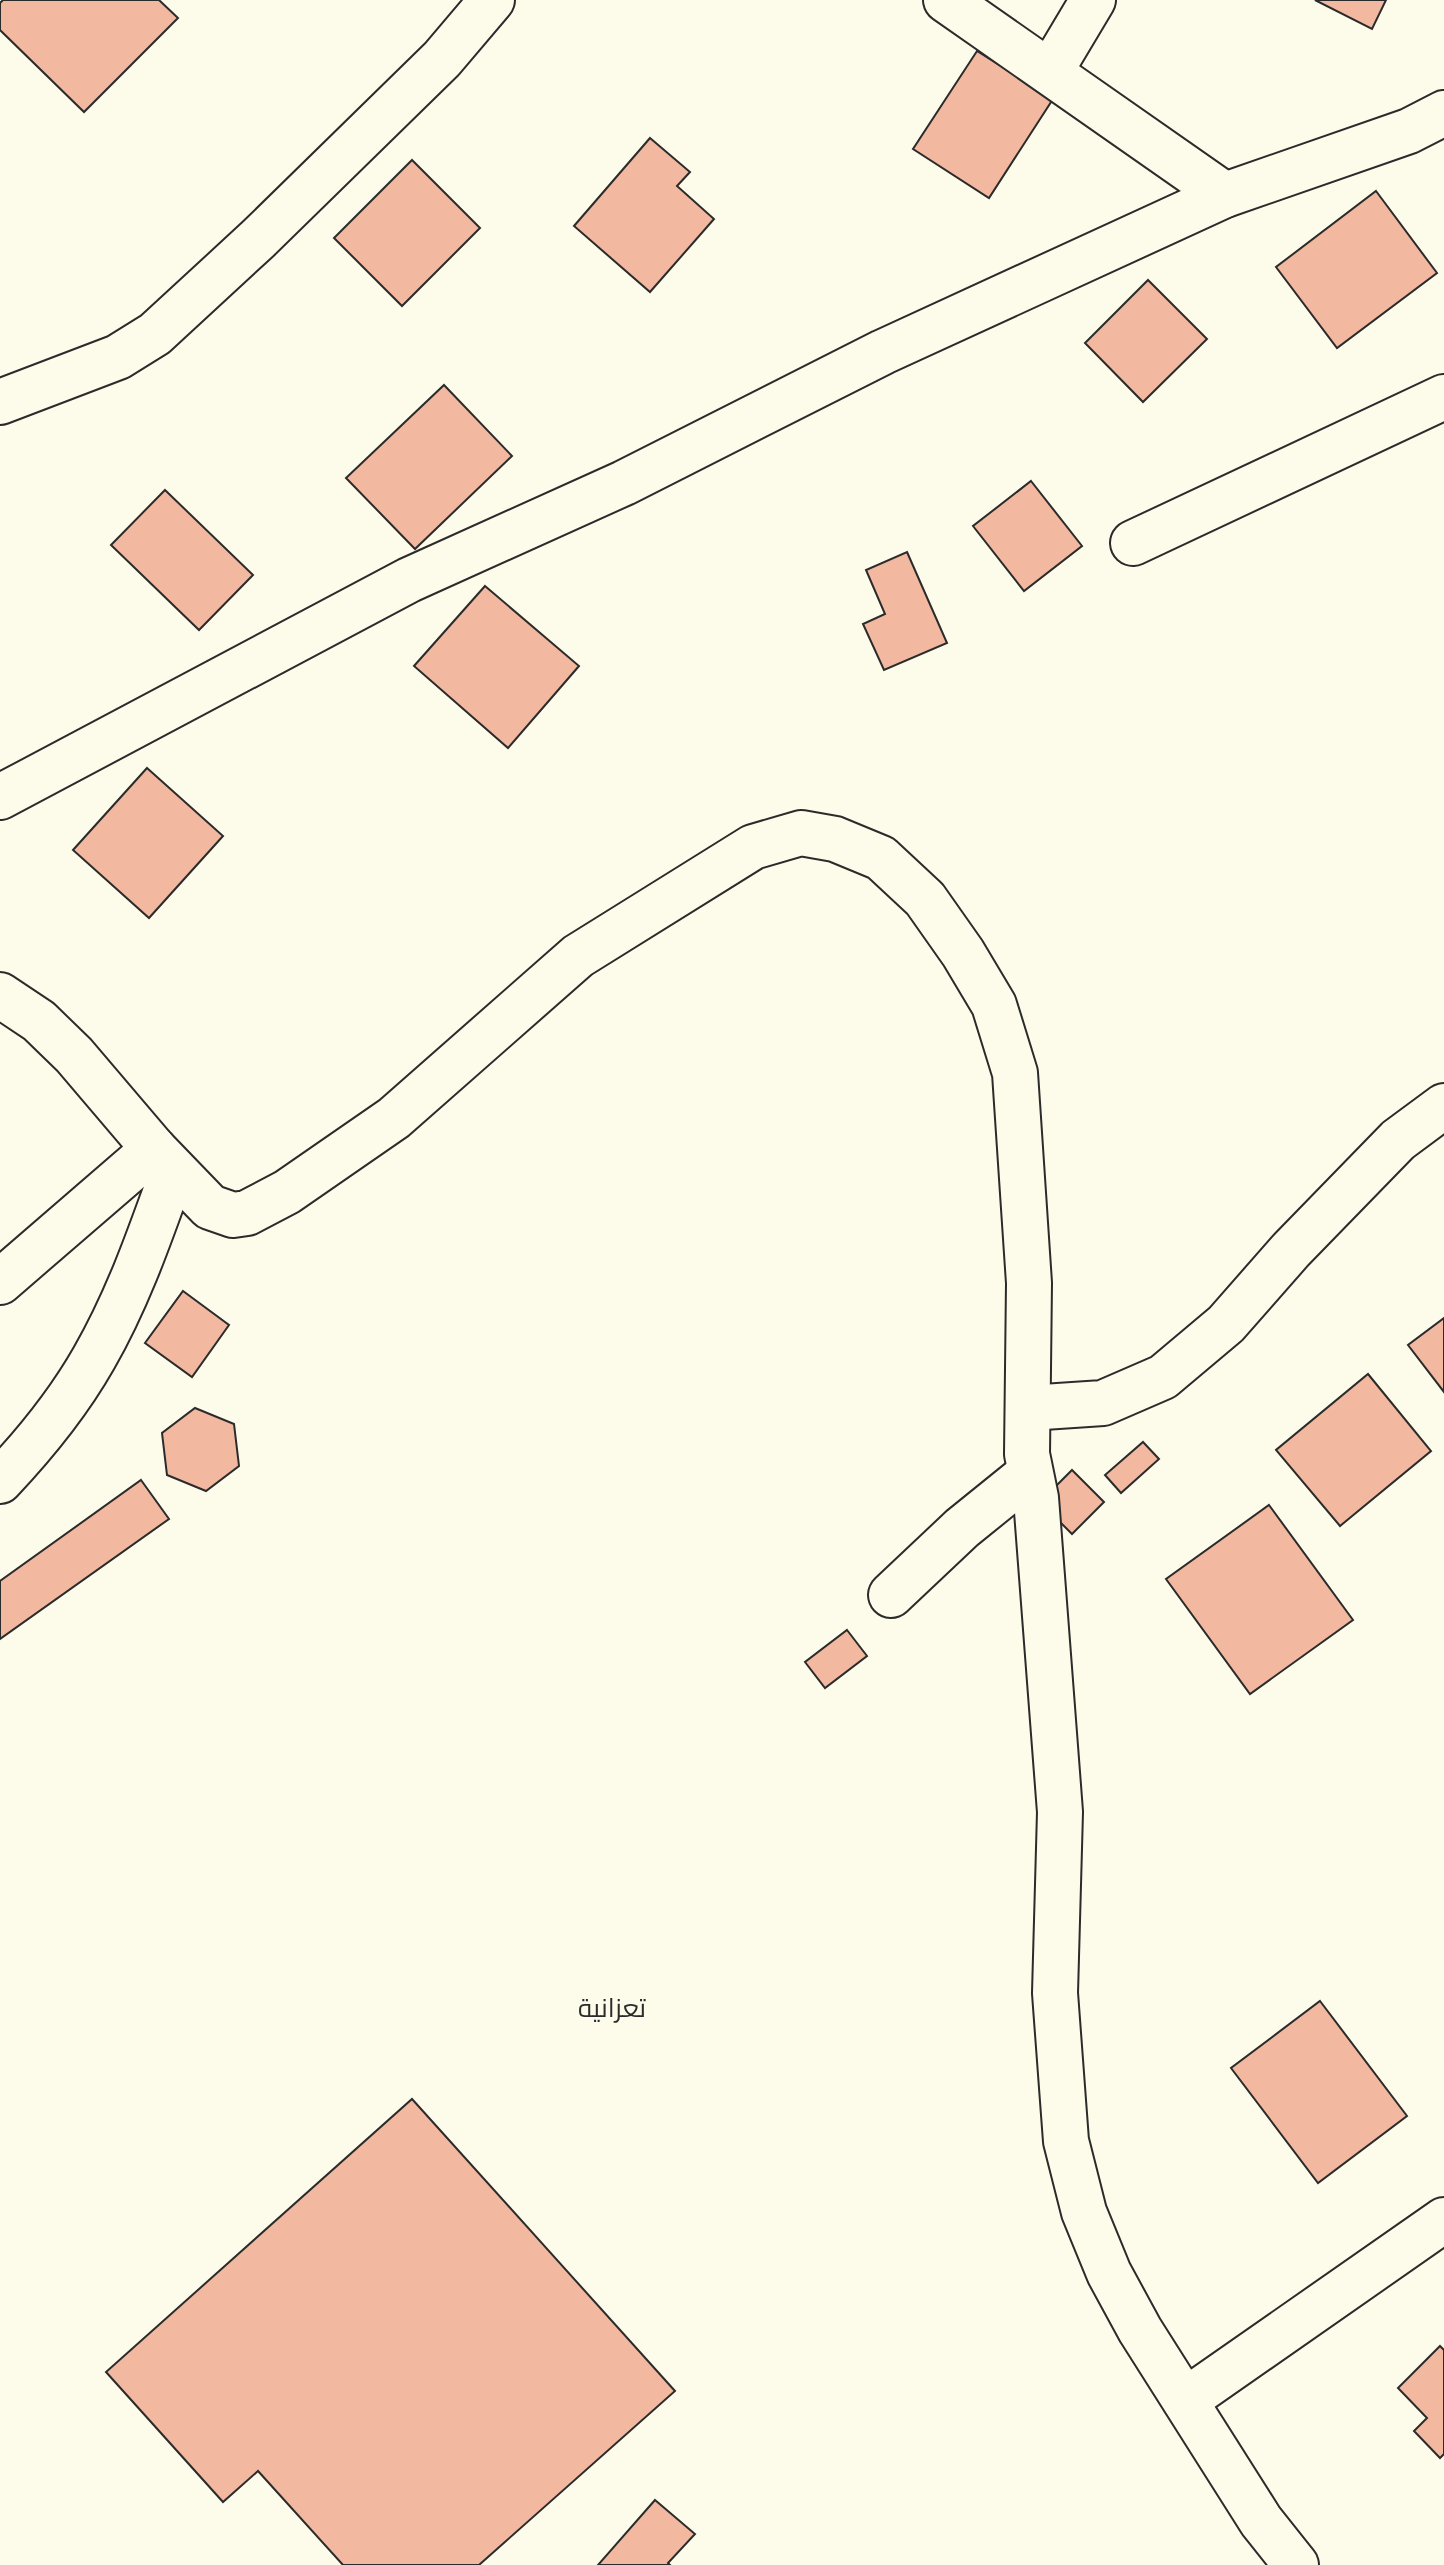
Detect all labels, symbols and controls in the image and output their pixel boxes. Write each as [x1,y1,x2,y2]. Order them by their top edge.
district label: تعزانية [578,1991,646,2023]

